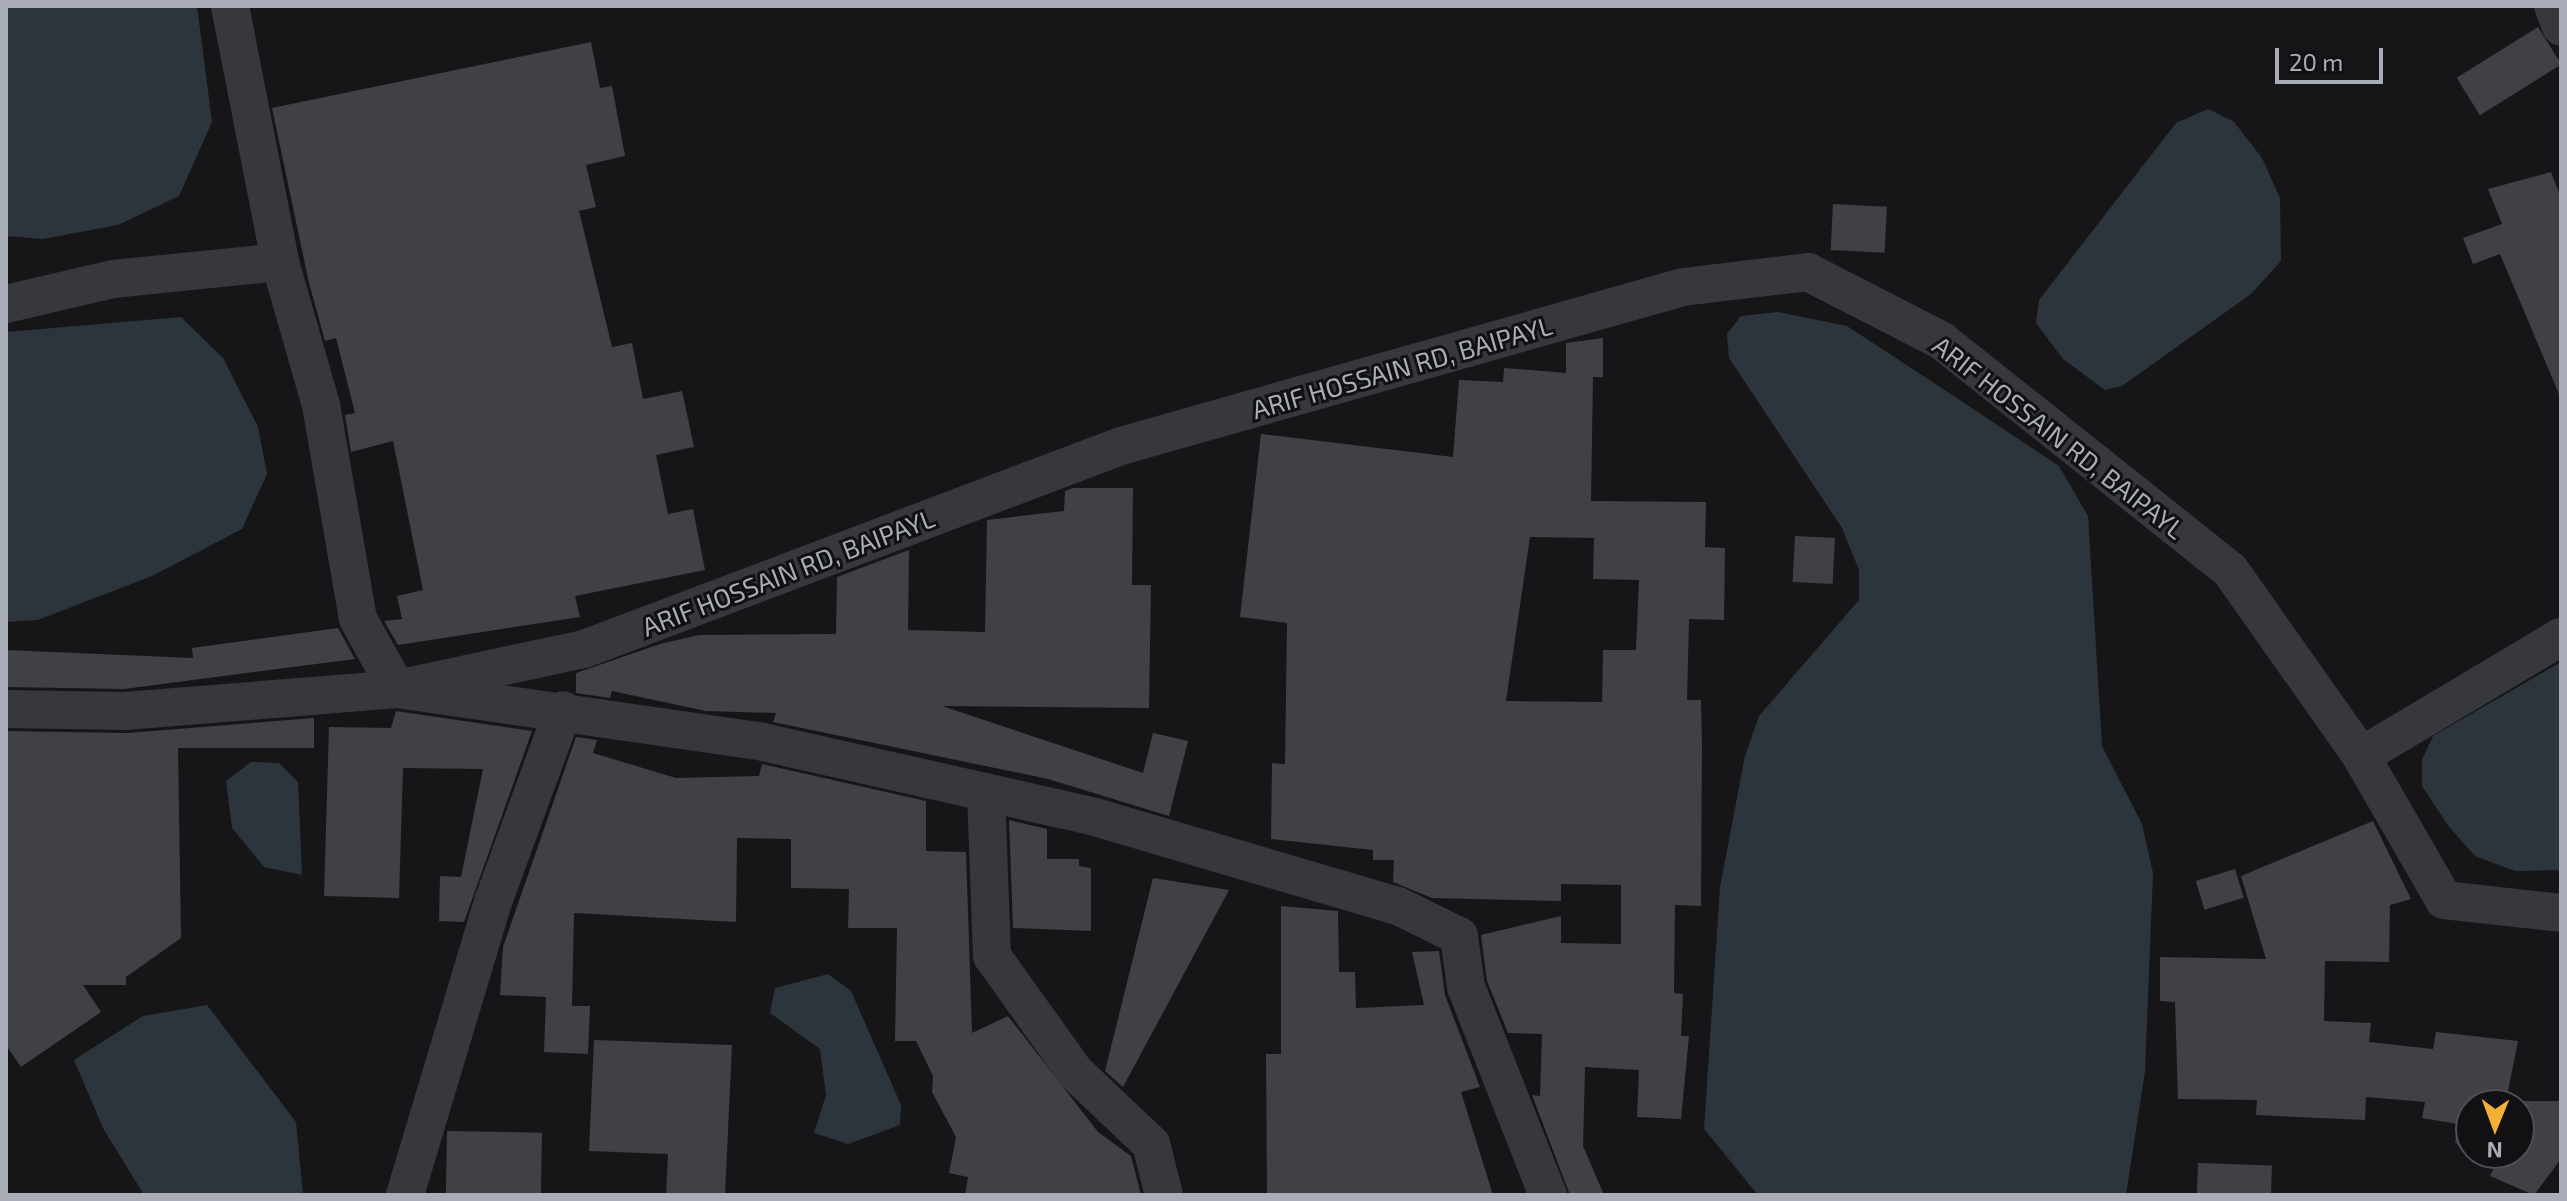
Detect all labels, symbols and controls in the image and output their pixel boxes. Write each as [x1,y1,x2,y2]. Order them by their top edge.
scale bar [2279,32,2387,82]
text: 20 m [2289,47,2343,76]
street label: ARIF HOSSAIN RD, BAIPAYL [1248,309,1556,425]
street label: ARIF HOSSAIN RD, BAIPAYL [1927,329,2191,545]
street label: ARIF HOSSAIN RD, BAIPAYL [637,502,939,642]
north arrow [2455,1089,2535,1169]
text: N [2486,1138,2503,1164]

